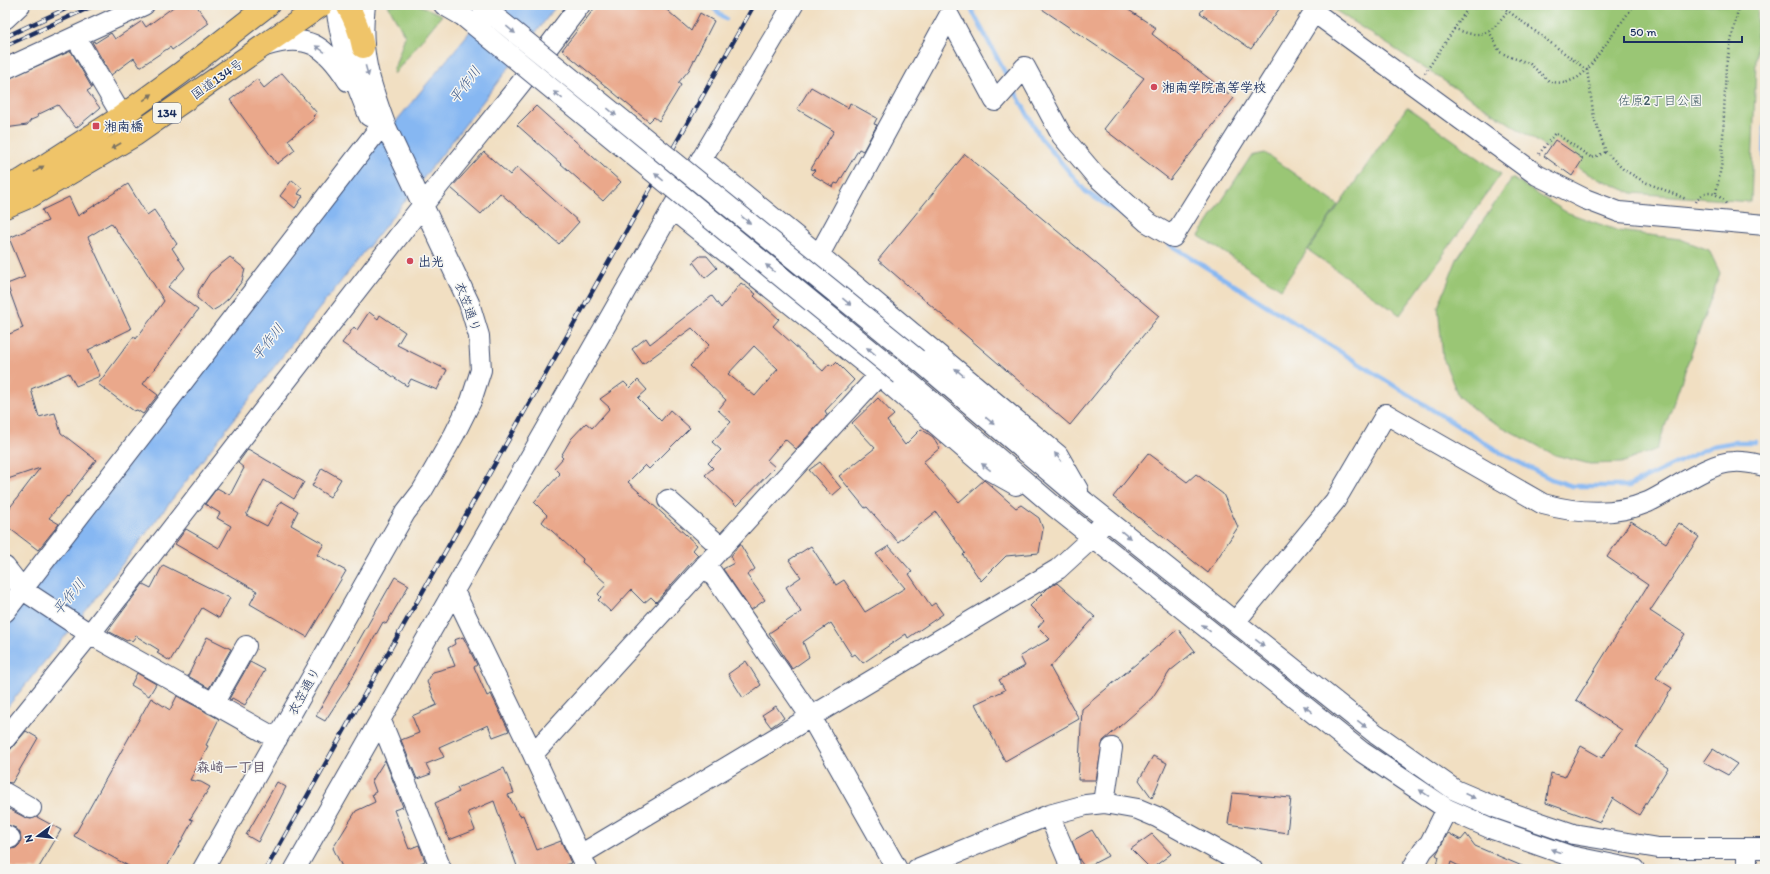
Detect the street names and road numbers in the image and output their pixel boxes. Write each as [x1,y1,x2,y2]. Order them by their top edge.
street label: 国道134号 [188,56,246,102]
road number: 134 [153,103,181,123]
street label: 衣笠通り [452,280,484,334]
street label: 衣笠通り [285,665,323,717]

